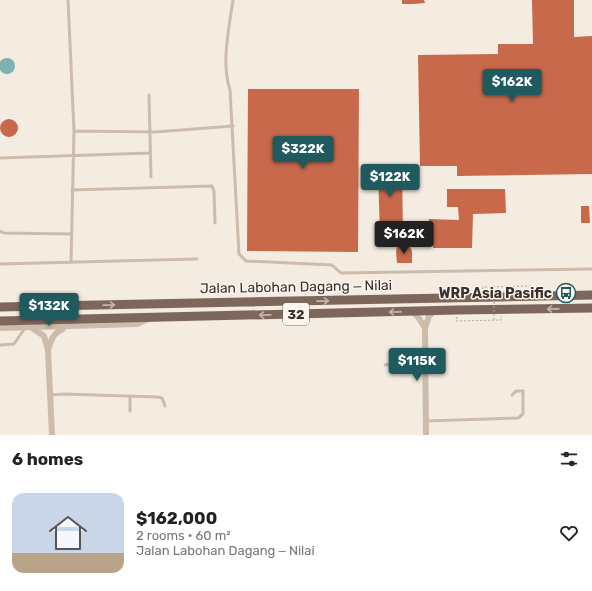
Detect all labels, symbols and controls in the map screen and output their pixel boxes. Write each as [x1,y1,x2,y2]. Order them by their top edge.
pin: $162K [484,69,540,103]
text: $162K [492,74,532,89]
pin: $322K [275,136,331,170]
text: $322K [282,141,324,156]
pin: $122K [362,164,418,198]
text: $122K [370,169,410,184]
pin: $162K [376,221,432,255]
text: $162K [384,226,424,241]
street label: Jalan Labohan Dagang ‒ Nilai [200,277,392,297]
bus stop icon: WRP Asia Pasific [555,282,577,304]
place label: WRP Asia Pasific [439,285,552,302]
pin: $132K [21,293,77,327]
one-way arrow [316,297,329,305]
text: $132K [29,298,69,313]
one-way arrow [102,301,115,309]
road number: 32 [283,303,309,325]
one-way arrow [547,305,560,313]
one-way arrow [389,308,402,316]
one-way arrow [259,311,272,318]
pin: $115K [389,348,445,382]
text: $115K [398,353,436,368]
icon: filters [558,448,580,470]
text: 6 homes [12,449,83,469]
text: $162,000 [136,508,217,528]
icon: home [44,509,92,557]
icon: heart [558,522,580,544]
text: 2 rooms · 60 m² [136,528,231,543]
text: Jalan Labohan Dagang ‒ Nilai [136,543,315,558]

